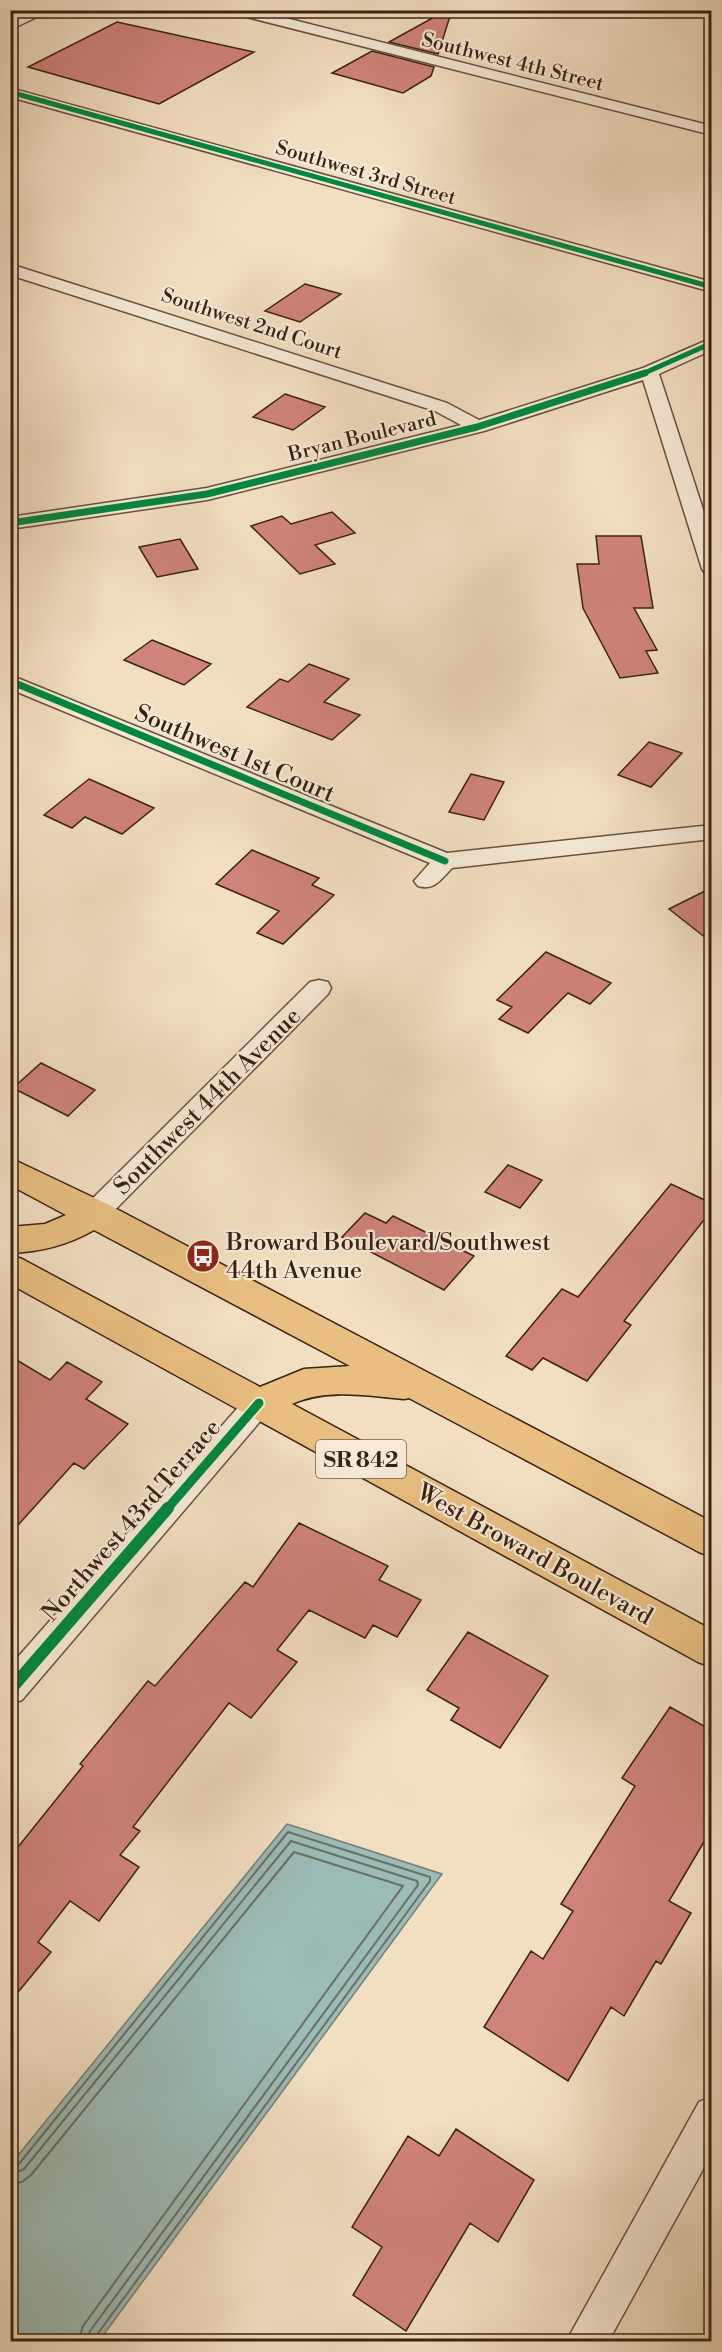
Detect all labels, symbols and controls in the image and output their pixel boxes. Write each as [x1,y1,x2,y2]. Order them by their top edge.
street label: Southwest 4th Street [419,28,606,97]
street label: Southwest 3rd Street [273,136,459,211]
street label: Southwest 2nd Court [158,283,345,365]
street label: Bryan Boulevard [285,407,440,468]
street label: Southwest 1st Court [130,698,340,810]
street label: Southwest 44th Avenue [108,1002,308,1202]
place label: Broward Boulevard/Southwest 44th Avenue [225,1228,551,1286]
bus stop icon: Broward Boulevard/Southwest 44th Avenue [185,1238,221,1274]
street label: Northwest 43rd Terrace [36,1413,228,1628]
road number: SR 842 [316,1440,406,1478]
street label: West Broward Boulevard [410,1477,658,1632]

